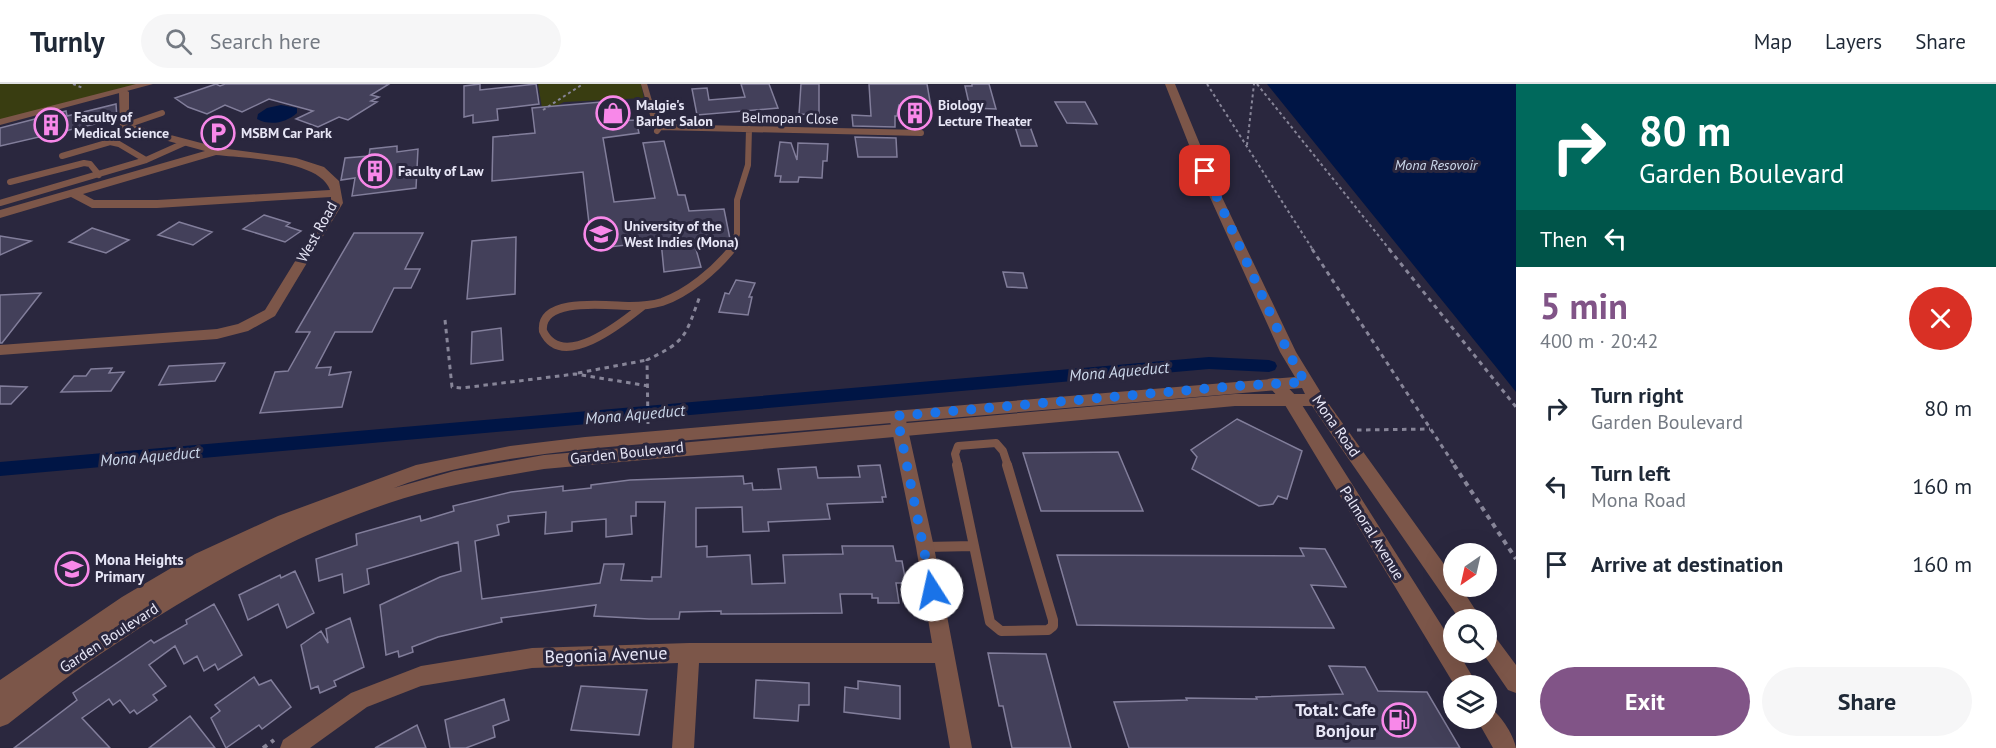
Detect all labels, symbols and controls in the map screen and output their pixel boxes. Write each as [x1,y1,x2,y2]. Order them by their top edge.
search box [141,14,561,68]
text: Turnly [30,23,105,60]
icon: search [162,25,195,58]
text: Search here [210,27,321,55]
text: Map [1754,28,1792,55]
text: Layers [1825,28,1882,55]
text: Share [1915,28,1966,55]
shop icon: Malgie's Barber Salon [595,95,631,131]
building icon: Biology Lecture Theater [897,95,933,131]
place label: Malgie's Barber Salon [636,96,713,130]
place label: Biology Lecture Theater [938,96,1032,130]
text: 80 m [1639,103,1731,158]
building icon: Faculty of Medical Science [33,107,69,143]
place label: Faculty of Medical Science [74,108,169,142]
street label: Belmopan Close [741,108,839,128]
icon: right [1540,108,1618,186]
parking icon: MSBM Car Park [200,115,236,151]
place label: MSBM Car Park [241,124,332,142]
pin [1179,145,1230,196]
building icon: Faculty of Law [357,153,393,189]
icon: arrive [1188,154,1221,187]
water label: Mona Resovoir [1395,156,1479,174]
text: Garden Boulevard [1639,156,1844,190]
place label: Faculty of Law [398,162,485,180]
street label: West Road [292,198,341,265]
school or university icon: University of the West Indies (Mona) [583,216,619,252]
place label: University of the West Indies (Mona) [624,217,739,251]
icon: left [1599,222,1632,255]
text: Then [1540,225,1587,253]
text: 5 min [1540,282,1628,329]
button: close [1909,287,1972,350]
text: 400 m · 20:42 [1540,328,1658,354]
water label: Mona Aqueduct [1068,357,1171,385]
text: Turn right [1591,381,1683,409]
street label: Mona Road [1308,391,1365,460]
icon: right [1540,392,1573,425]
text: 80 m [1924,394,1972,422]
water label: Mona Aqueduct [584,400,687,428]
text: Garden Boulevard [1591,409,1743,435]
street label: Garden Boulevard [569,437,685,468]
water label: Mona Aqueduct [99,442,202,470]
text: Turn left [1591,459,1671,487]
icon: left [1540,470,1573,503]
text: 160 m [1912,472,1972,500]
street label: Palmoral Avenue [1336,482,1409,583]
text: Mona Road [1591,487,1686,513]
north arrow [1443,543,1497,597]
map controls [1443,543,1497,729]
icon: arrive [1540,548,1573,581]
place label: Mona Heights Primary [95,550,184,586]
text: Arrive at destination [1591,550,1783,578]
text: 160 m [1912,550,1972,578]
school or university icon: Mona Heights Primary [54,551,90,587]
position arrow [900,558,964,622]
street label: Garden Boulevard [56,599,162,677]
button: search [1443,609,1497,663]
street label: Begonia Avenue [544,641,668,668]
button: Exit [1540,667,1750,736]
button: Share [1762,667,1972,736]
button: layers [1443,675,1497,729]
place label: Total: Cafe Bonjour [1295,698,1377,742]
fuel station icon: Total: Cafe Bonjour [1381,702,1417,738]

